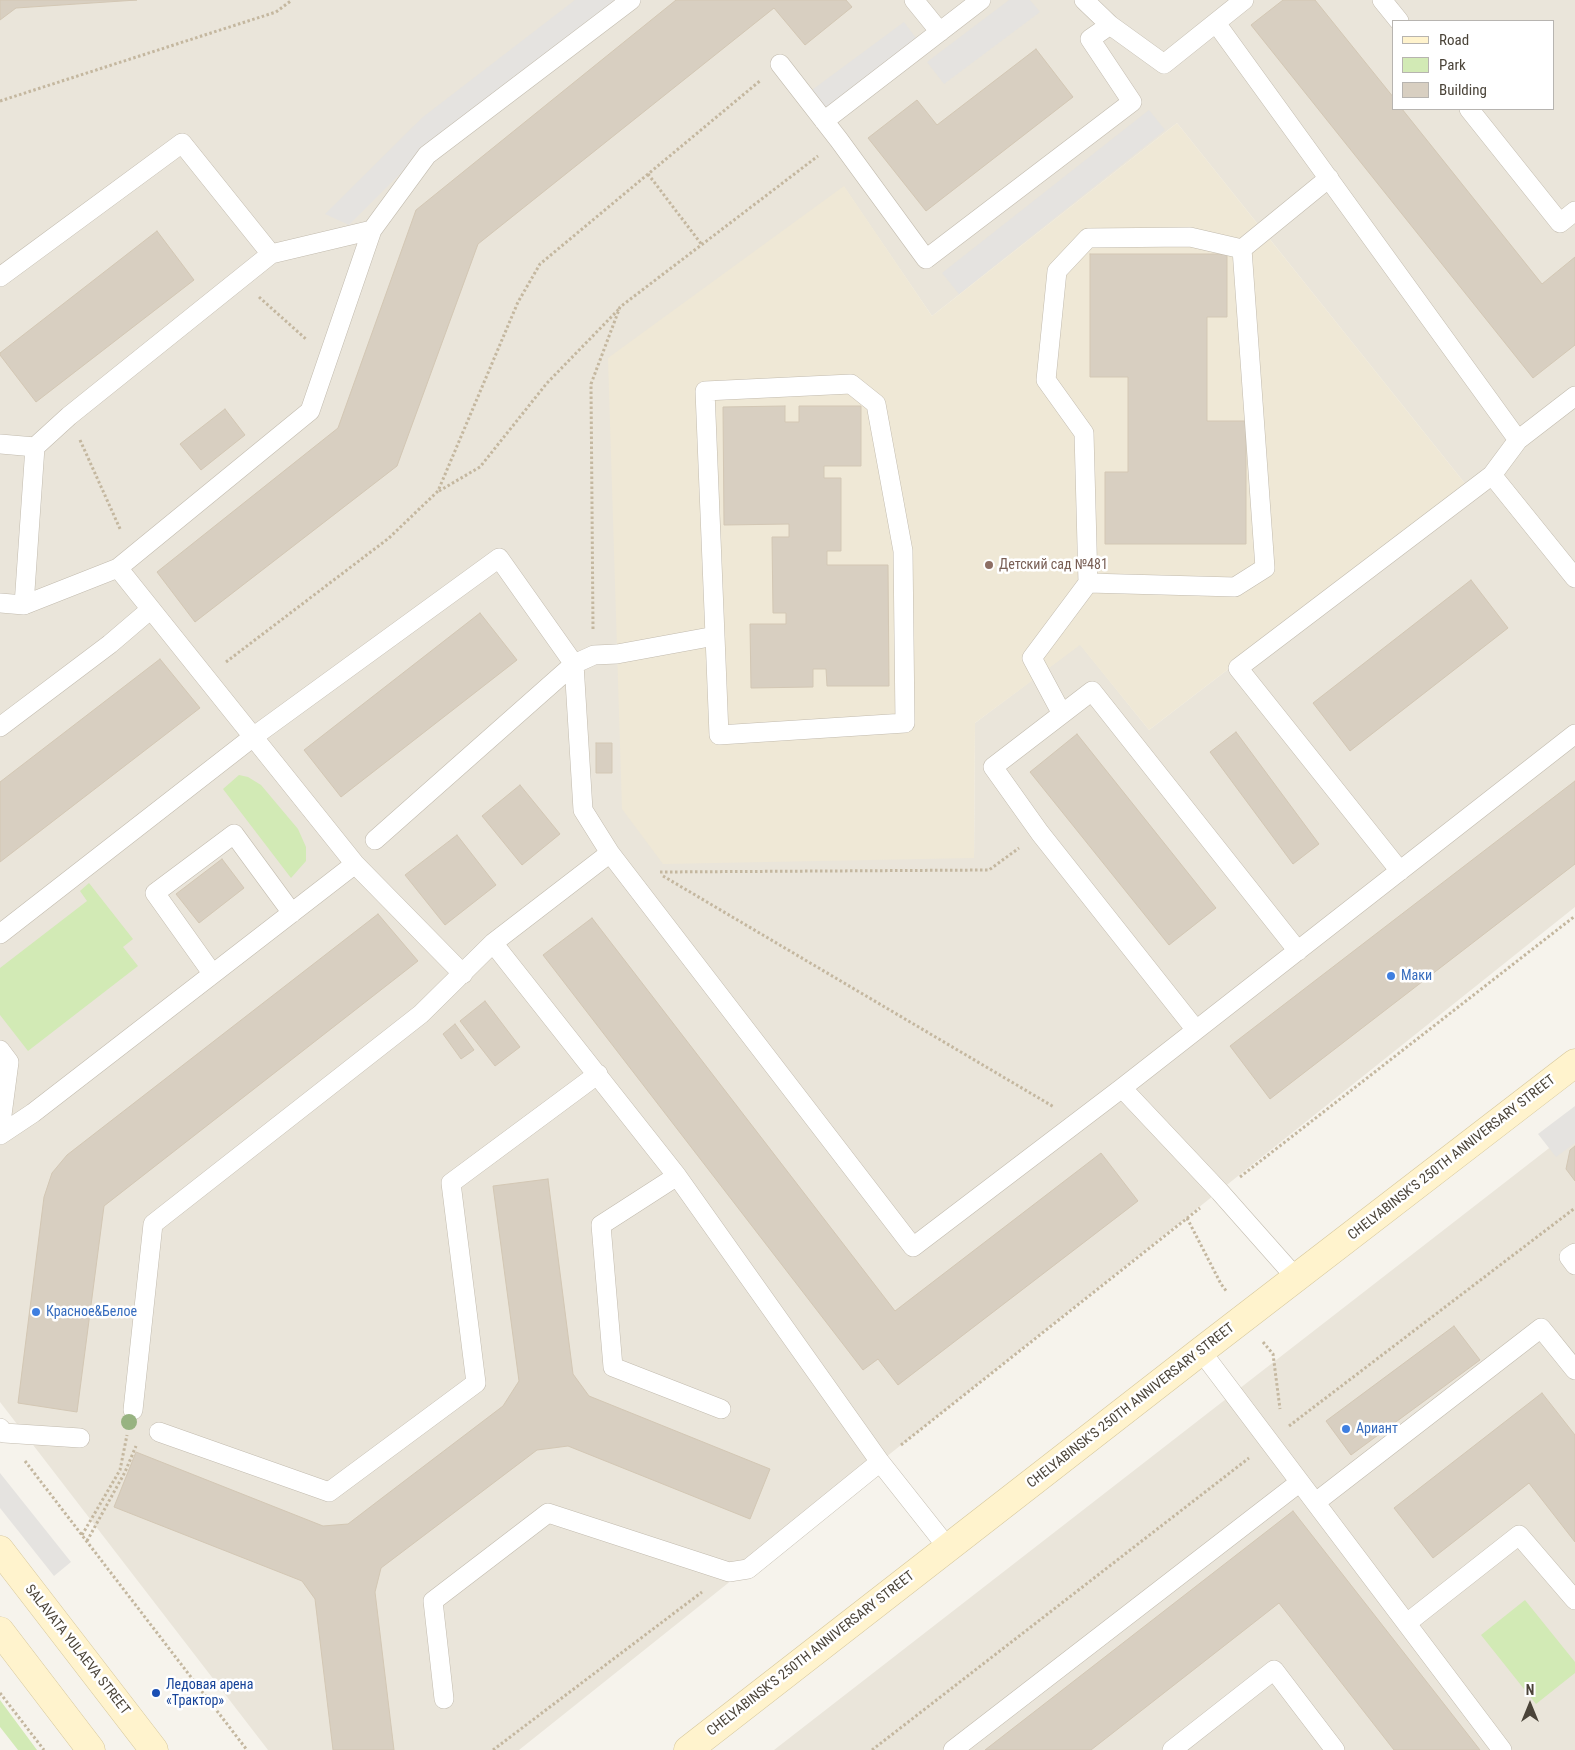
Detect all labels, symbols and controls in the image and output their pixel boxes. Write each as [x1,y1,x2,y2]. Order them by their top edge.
legend [1392,20,1555,110]
text: Road [1439,31,1469,49]
text: Park [1439,56,1466,74]
text: Building [1439,81,1487,99]
place label: Детский сад №481 [999,557,1108,573]
marker: Детский сад №481 [983,559,995,571]
place label: Маки [1401,968,1432,984]
marker: Маки [1385,970,1397,982]
street label: CHELYABINSK'S 250TH ANNIVERSARY STREET [1345,1072,1559,1244]
place label: Красное&Белое [46,1304,137,1320]
marker: Красное&Белое [30,1306,42,1318]
street label: CHELYABINSK'S 250TH ANNIVERSARY STREET [1024,1320,1238,1492]
place label: Ариант [1356,1421,1398,1437]
marker: Ариант [1340,1423,1352,1435]
street label: CHELYABINSK'S 250TH ANNIVERSARY STREET [704,1568,918,1740]
street label: SALAVATA YULAEVA STREET [21,1582,133,1718]
place label: Ледовая арена «Трактор» [166,1677,253,1710]
north arrow [1505,1680,1555,1730]
text: N [1526,1682,1534,1698]
marker: Ледовая арена «Трактор» [150,1687,162,1699]

